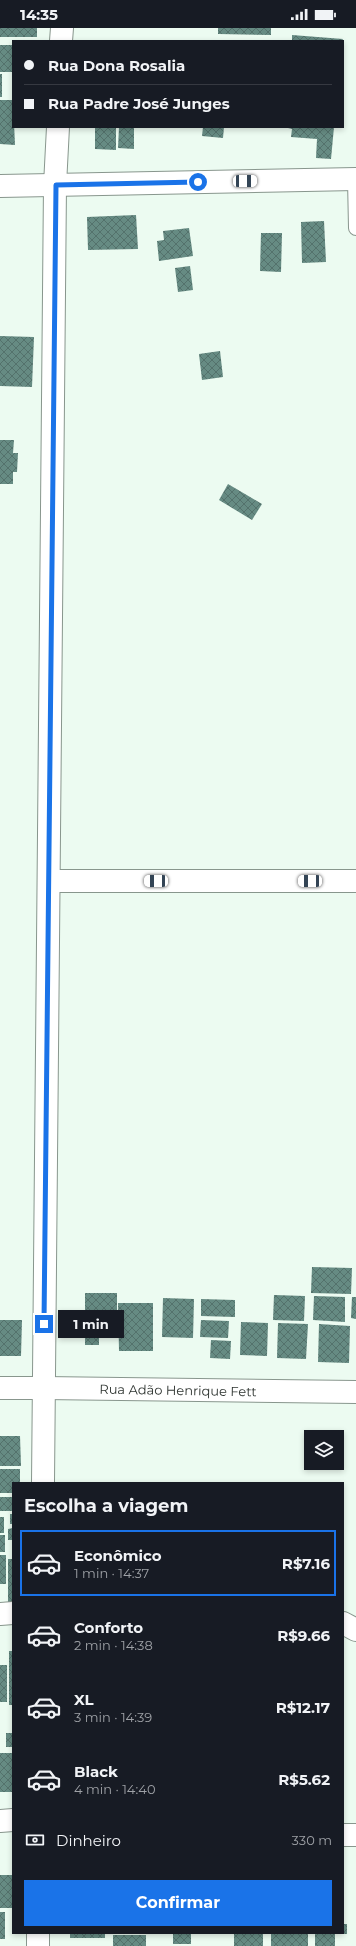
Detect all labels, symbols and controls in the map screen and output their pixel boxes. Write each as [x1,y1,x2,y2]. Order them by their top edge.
text: 14:35 [20,5,58,24]
text: Rua Dona Rosalia [48,56,185,75]
text: Rua Padre José Junges [48,94,230,113]
route start [189,173,207,191]
car [233,175,257,187]
car [144,875,168,887]
car [298,875,322,887]
callout: 1 min [58,1310,124,1338]
route end [35,1315,53,1333]
text: 1 min [73,1316,109,1332]
street label: Rua Adão Henrique Fett [99,1381,257,1399]
map controls [304,1430,344,1470]
button: layers [304,1430,344,1470]
text: Escolha a viagem [24,1495,188,1517]
icon: car [26,1545,62,1581]
text: Econômico [74,1546,162,1565]
text: R$7.16 [282,1554,330,1573]
text: 1 min · 14:37 [74,1565,149,1581]
icon: car [26,1617,62,1653]
text: Conforto [74,1618,143,1637]
text: R$9.66 [277,1626,330,1645]
text: 2 min · 14:38 [74,1637,153,1653]
icon: car [26,1689,62,1725]
text: XL [74,1690,93,1709]
text: R$12.17 [276,1698,330,1717]
text: 3 min · 14:39 [74,1709,152,1725]
icon: car [26,1761,62,1797]
text: Black [74,1762,118,1781]
text: R$5.62 [278,1770,330,1789]
text: 4 min · 14:40 [74,1781,156,1797]
icon: cash [24,1829,46,1851]
text: Dinheiro [56,1831,121,1850]
text: 330 m [292,1832,332,1848]
button: Confirmar [24,1880,332,1926]

